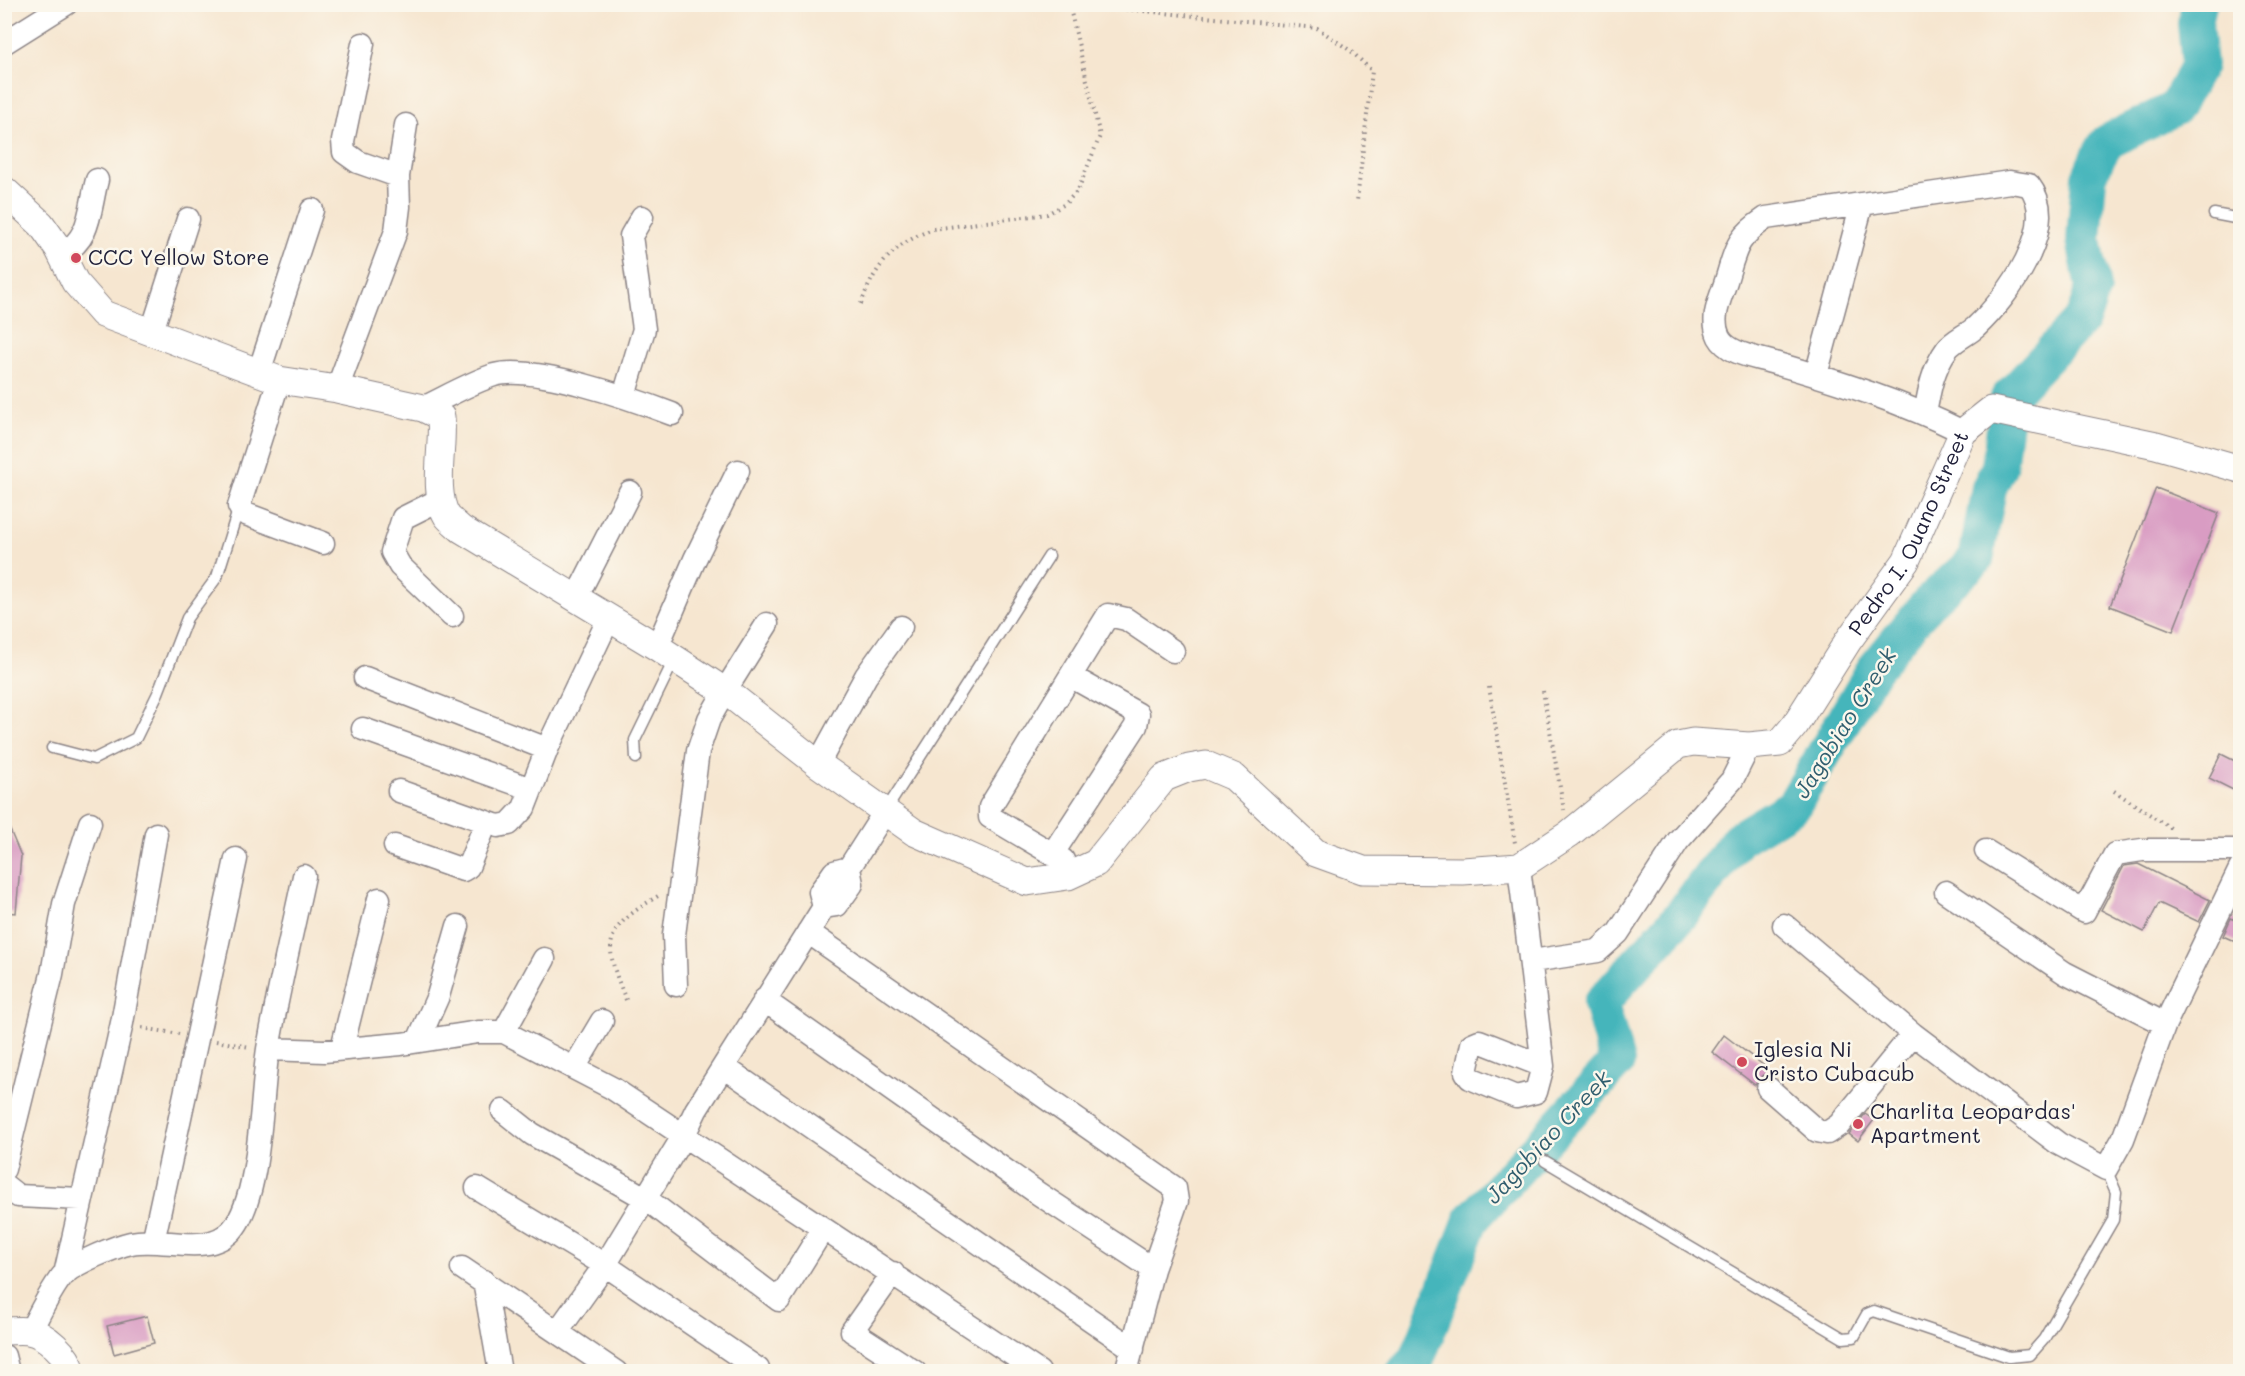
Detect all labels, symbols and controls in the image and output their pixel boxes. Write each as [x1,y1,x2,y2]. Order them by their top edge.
place label: CCC Yellow Store [88,243,270,270]
marker: CCC Yellow Store [69,251,83,265]
street label: Pedro I. Ouano Street [1842,426,1974,640]
water label: Jagobiao Creek [1787,641,1903,803]
place label: Iglesia Ni Cristo Cubacub [1754,1035,1915,1086]
marker: Iglesia Ni Cristo Cubacub [1735,1055,1749,1069]
water label: Jagobiao Creek [1478,1063,1618,1209]
place label: Charlita Leopardas' Apartment [1870,1097,2076,1148]
marker: Charlita Leopardas' Apartment [1851,1117,1865,1131]

